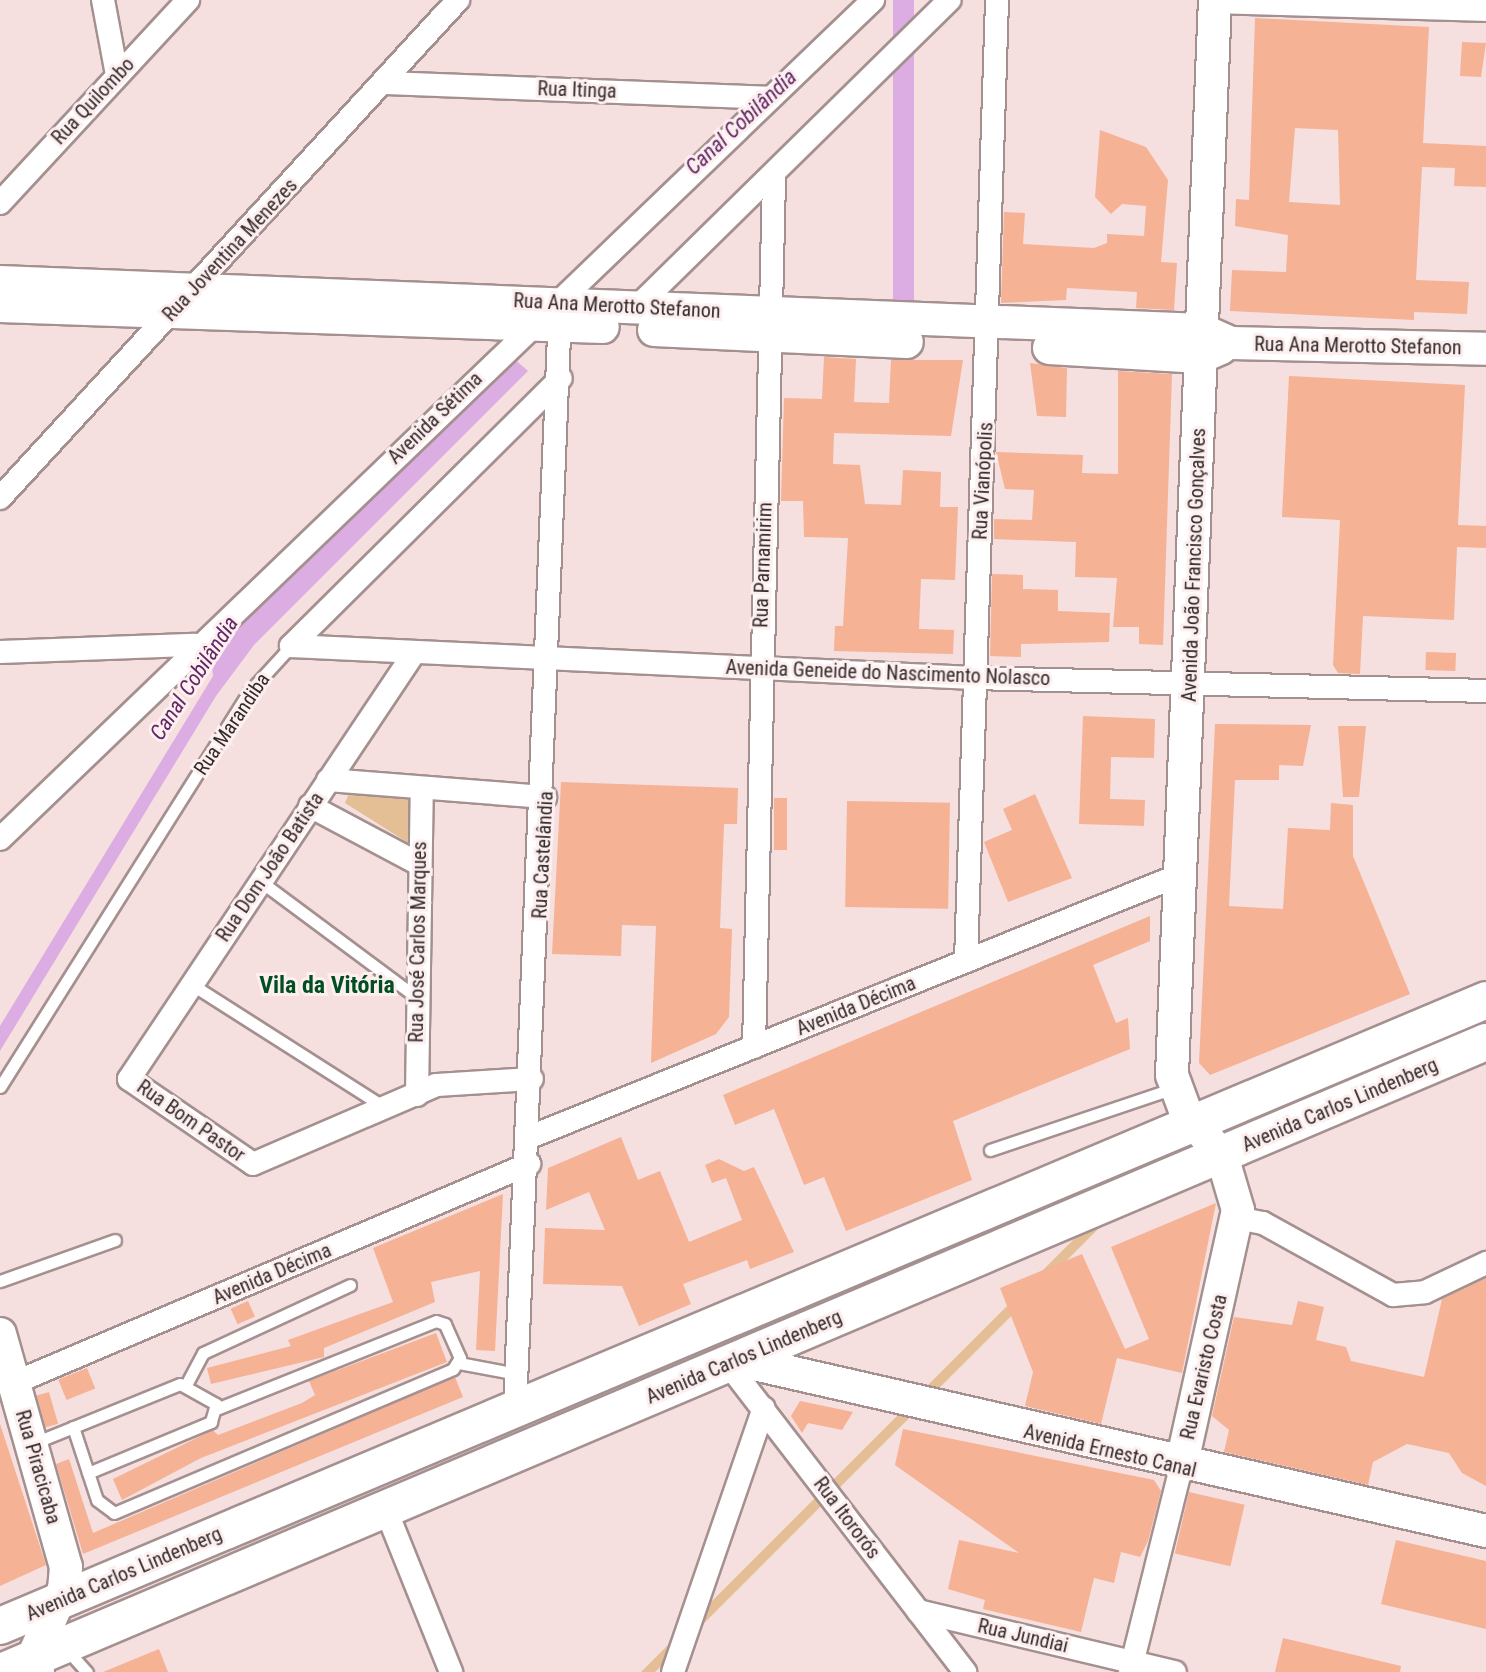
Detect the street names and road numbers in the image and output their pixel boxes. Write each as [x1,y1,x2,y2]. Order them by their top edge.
street label: Rua Quilombo [47,52,139,150]
street label: Rua Itinga [537,77,617,103]
street label: Rua Joventina Menezes [158,174,302,326]
street label: Rua Ana Merotto Stefanon [513,289,721,323]
street label: Rua Ana Merotto Stefanon [1254,332,1462,360]
street label: Avenida Sétima [383,367,487,469]
street label: Rua Vianópolis [968,422,998,540]
street label: Avenida João Francisco Gonçalves [1177,428,1211,702]
street label: Rua Parnamirim [749,502,777,628]
street label: Avenida Geneide do Nascimento Nolasco [725,655,1051,691]
street label: Rua Marandiba [189,668,275,780]
street label: Rua Dom João Batista [211,788,329,946]
street label: Rua Castelândia [528,791,558,919]
street label: Rua José Carlos Marques [404,841,432,1043]
street label: Avenida Décima [793,971,919,1041]
street label: Avenida Carlos Lindenberg [1238,1053,1442,1157]
street label: Rua Bom Pastor [132,1075,250,1167]
street label: Avenida Décima [209,1238,335,1310]
street label: Rua Evaristo Costa [1176,1292,1232,1442]
street label: Avenida Carlos Lindenberg [642,1305,846,1409]
street label: Rua Piracicaba [10,1407,66,1527]
street label: Avenida Ernesto Canal [1021,1419,1199,1483]
street label: Rua Itororós [808,1472,886,1564]
street label: Avenida Carlos Lindenberg [22,1522,226,1626]
street label: Rua Jundiai [975,1614,1071,1658]

